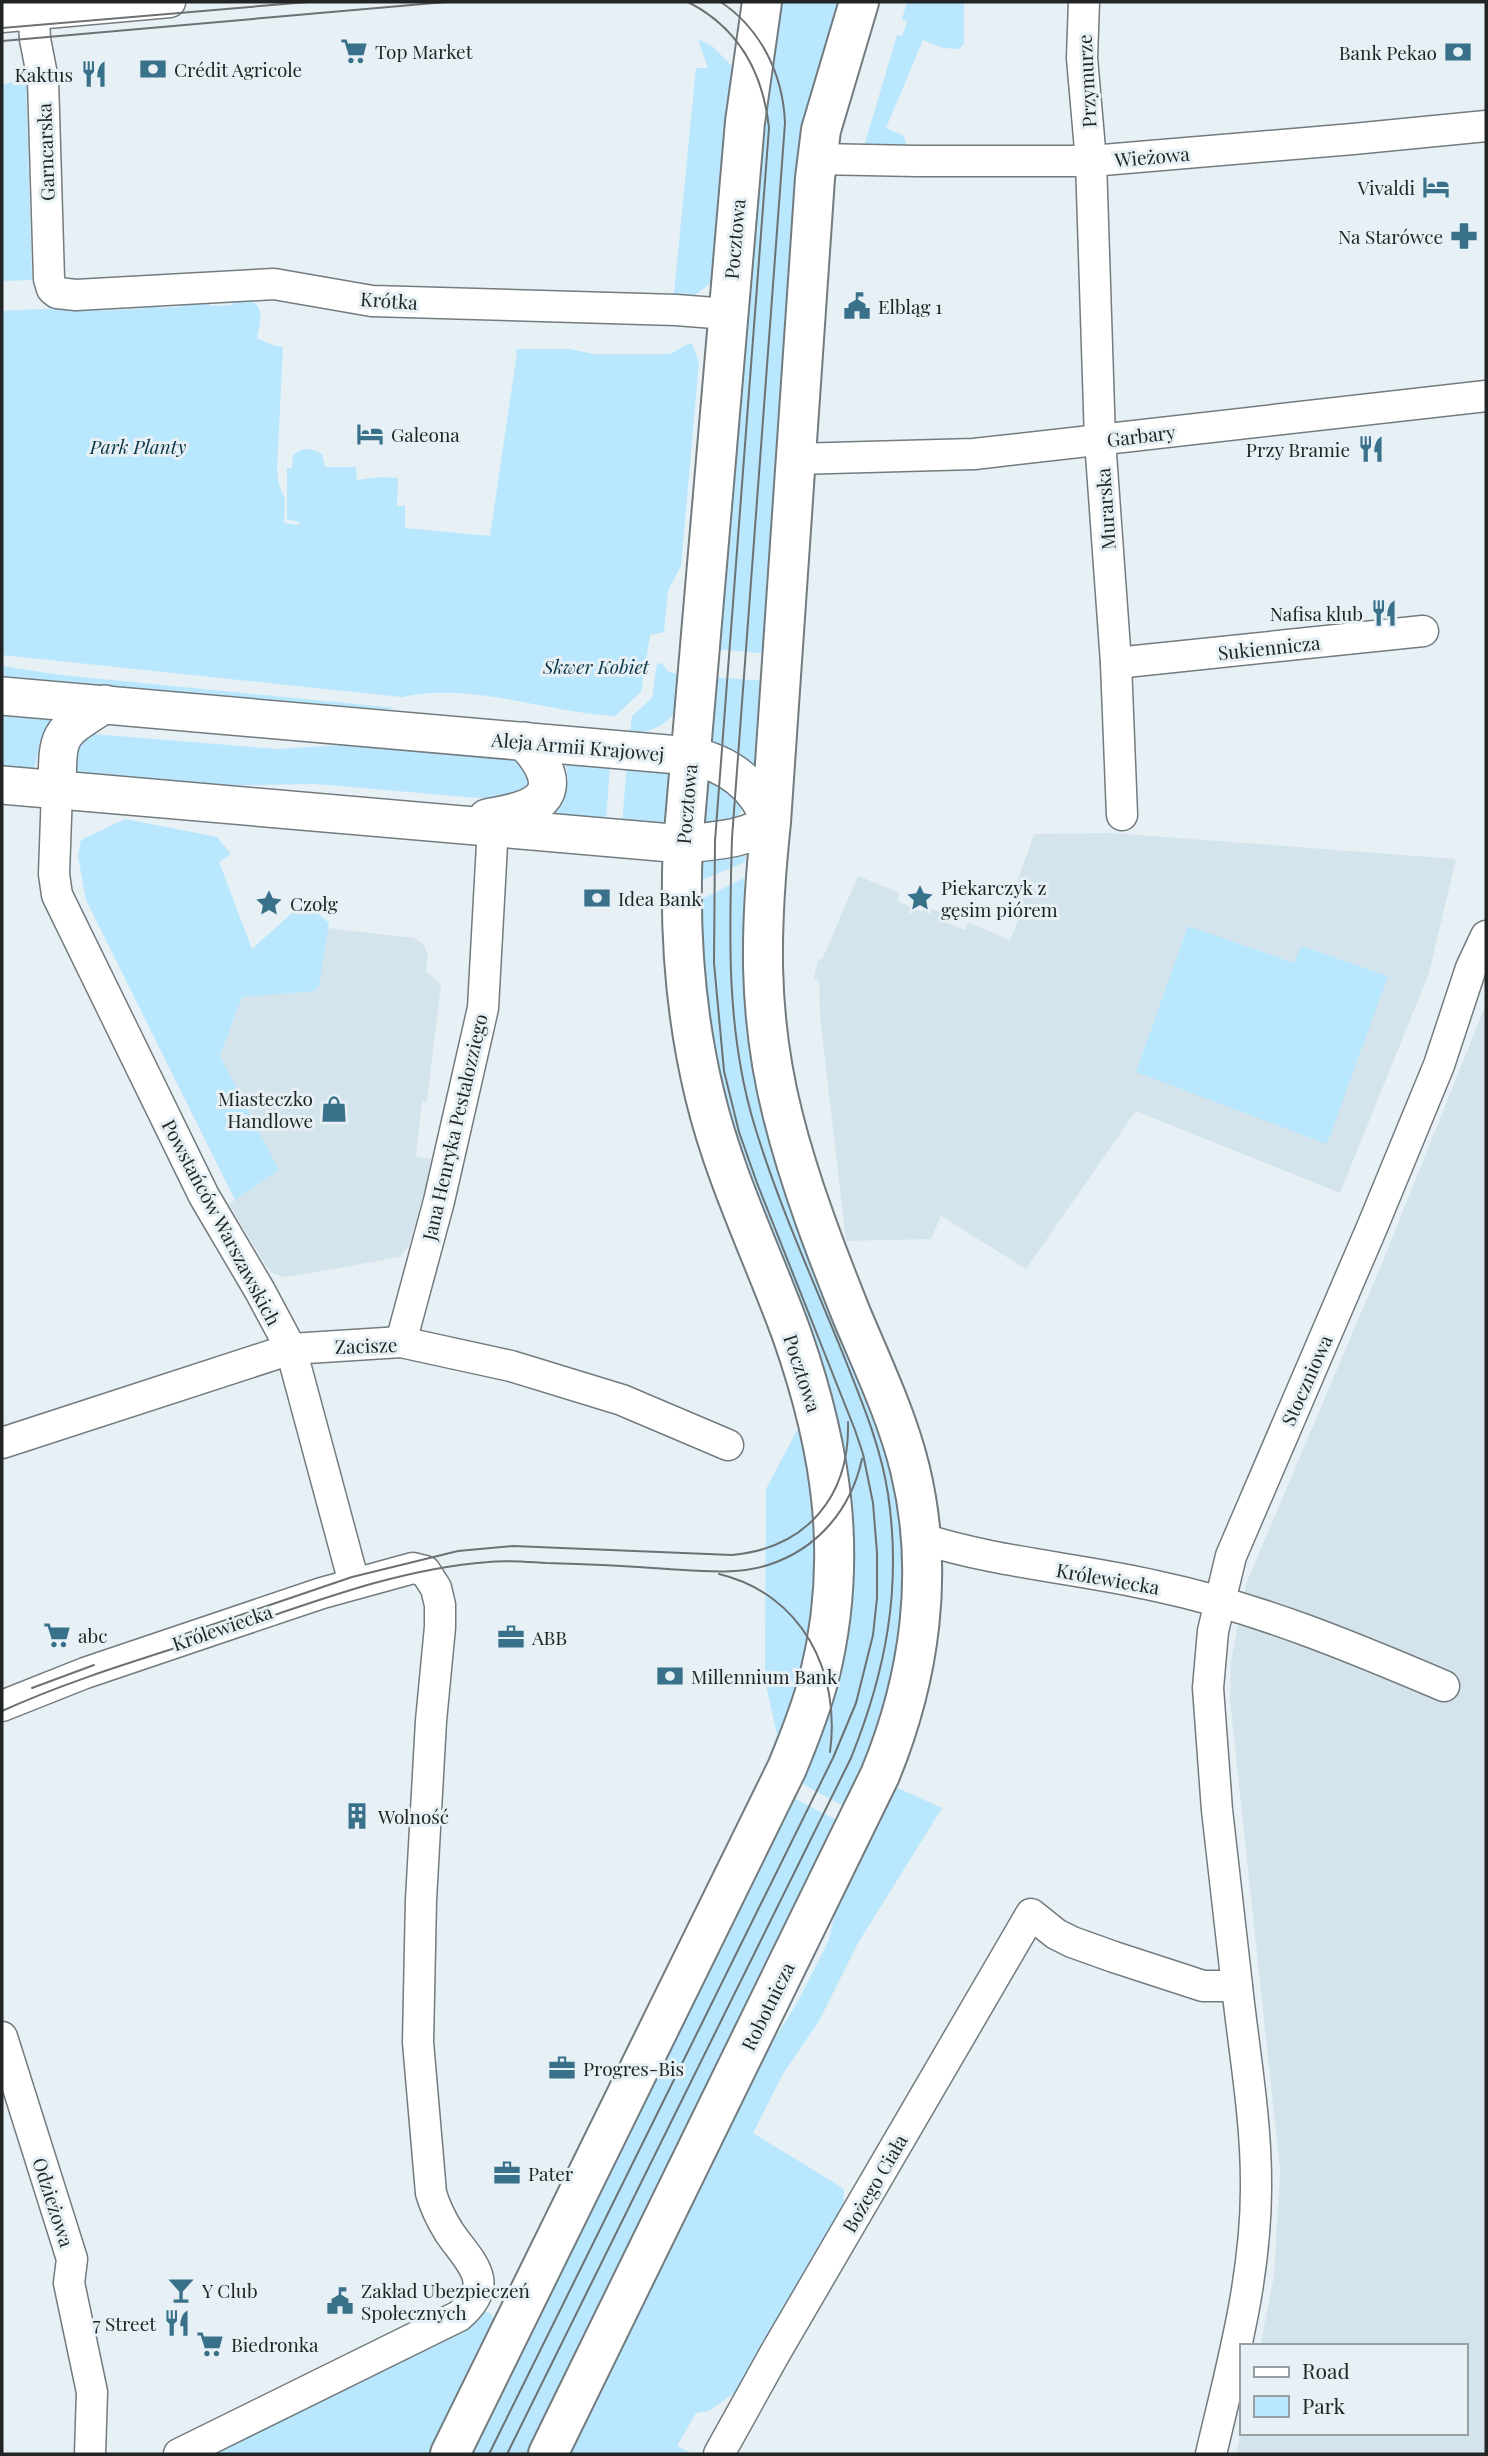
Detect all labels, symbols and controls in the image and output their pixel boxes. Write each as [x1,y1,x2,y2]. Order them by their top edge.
street label: Przymurze [1071,34,1101,128]
supermarket icon: Top Market [339,36,369,66]
bank icon: Bank Pekao [1443,37,1473,67]
place label: Top Market [375,38,473,64]
place label: Bank Pekao [1339,39,1437,65]
bank icon: Crédit Agricole [138,54,168,84]
place label: Crédit Agricole [174,56,302,82]
restaurant icon: Kaktus [79,59,109,89]
place label: Kaktus [14,61,73,87]
street label: Garncarska [30,102,60,201]
street label: Wieżowa [1112,140,1191,172]
hotel icon: Vivaldi [1421,172,1451,202]
place label: Vivaldi [1357,174,1415,200]
street label: Pocztowa [718,197,751,280]
pharmacy icon: Na Starówce [1449,221,1479,251]
place label: Na Starówce [1338,223,1443,249]
street label: Krótka [359,285,419,315]
public building icon: Elbląg 1 [842,291,872,321]
place label: Elbląg 1 [878,293,942,319]
street label: Garbary [1105,418,1177,452]
hotel icon: Galeona [355,419,385,449]
place label: Galeona [391,421,460,447]
park label: Park Planty [89,433,186,459]
restaurant icon: Przy Bramie [1356,434,1386,464]
place label: Przy Bramie [1246,436,1350,462]
street label: Murarska [1089,467,1121,551]
restaurant icon: Nafisa klub [1369,598,1399,628]
place label: Nafisa klub [1270,600,1363,626]
street label: Sukiennicza [1216,629,1322,665]
park label: Skwer Kobiet [542,653,651,679]
street label: Aleja Armii Krajowej [490,725,665,767]
street label: Pocztowa [670,762,703,845]
place label: Piekarczyk z gęsim piórem [941,874,1058,922]
bank icon: Idea Bank [582,883,612,913]
place icon: Piekarczyk z gęsim piórem [905,883,935,913]
place label: Idea Bank [618,885,702,911]
place icon: Czołg [254,888,284,918]
place label: Czołg [290,890,338,916]
street label: Jana Henryka Pestalozziego [415,1011,493,1244]
place label: Miasteczko Handlowe [218,1085,313,1133]
shop icon: Miasteczko Handlowe [319,1094,349,1124]
street label: Powstańców Warszawskich [157,1114,287,1330]
street label: Stoczniowa [1274,1330,1338,1430]
street label: Zacisze [334,1331,398,1359]
street label: Pocztowa [778,1331,828,1416]
street label: Królewiecka [1054,1556,1162,1600]
street label: Królewiecka [168,1598,276,1656]
supermarket icon: abc [42,1620,72,1650]
place label: abc [78,1622,107,1648]
office icon: ABB [496,1622,526,1652]
place label: ABB [531,1624,567,1650]
bank icon: Millennium Bank [655,1661,685,1691]
place label: Millennium Bank [691,1663,838,1689]
building icon: Wolność [342,1801,372,1831]
place label: Wolność [377,1803,449,1829]
street label: Robotnicza [734,1957,800,2054]
office icon: Progres-Bis [547,2053,577,2083]
place label: Progres-Bis [583,2055,684,2081]
street label: Bożego Ciała [836,2129,913,2237]
street label: Odzieżowa [27,2154,81,2251]
office icon: Pater [492,2158,522,2188]
place label: Pater [528,2160,574,2186]
bar icon: Y Club [166,2275,196,2305]
place label: Y Club [201,2277,258,2303]
place label: Zakład Ubezpieczeń Społecznych [361,2277,531,2325]
public building icon: Zakład Ubezpieczeń Społecznych [325,2286,355,2316]
restaurant icon: 7 Street [162,2308,192,2338]
place label: 7 Street [93,2310,156,2336]
supermarket icon: Biedronka [195,2329,225,2359]
place label: Biedronka [231,2331,319,2357]
legend [1240,2344,1467,2435]
text: Road [1302,2356,1350,2384]
text: Park [1302,2391,1346,2419]

